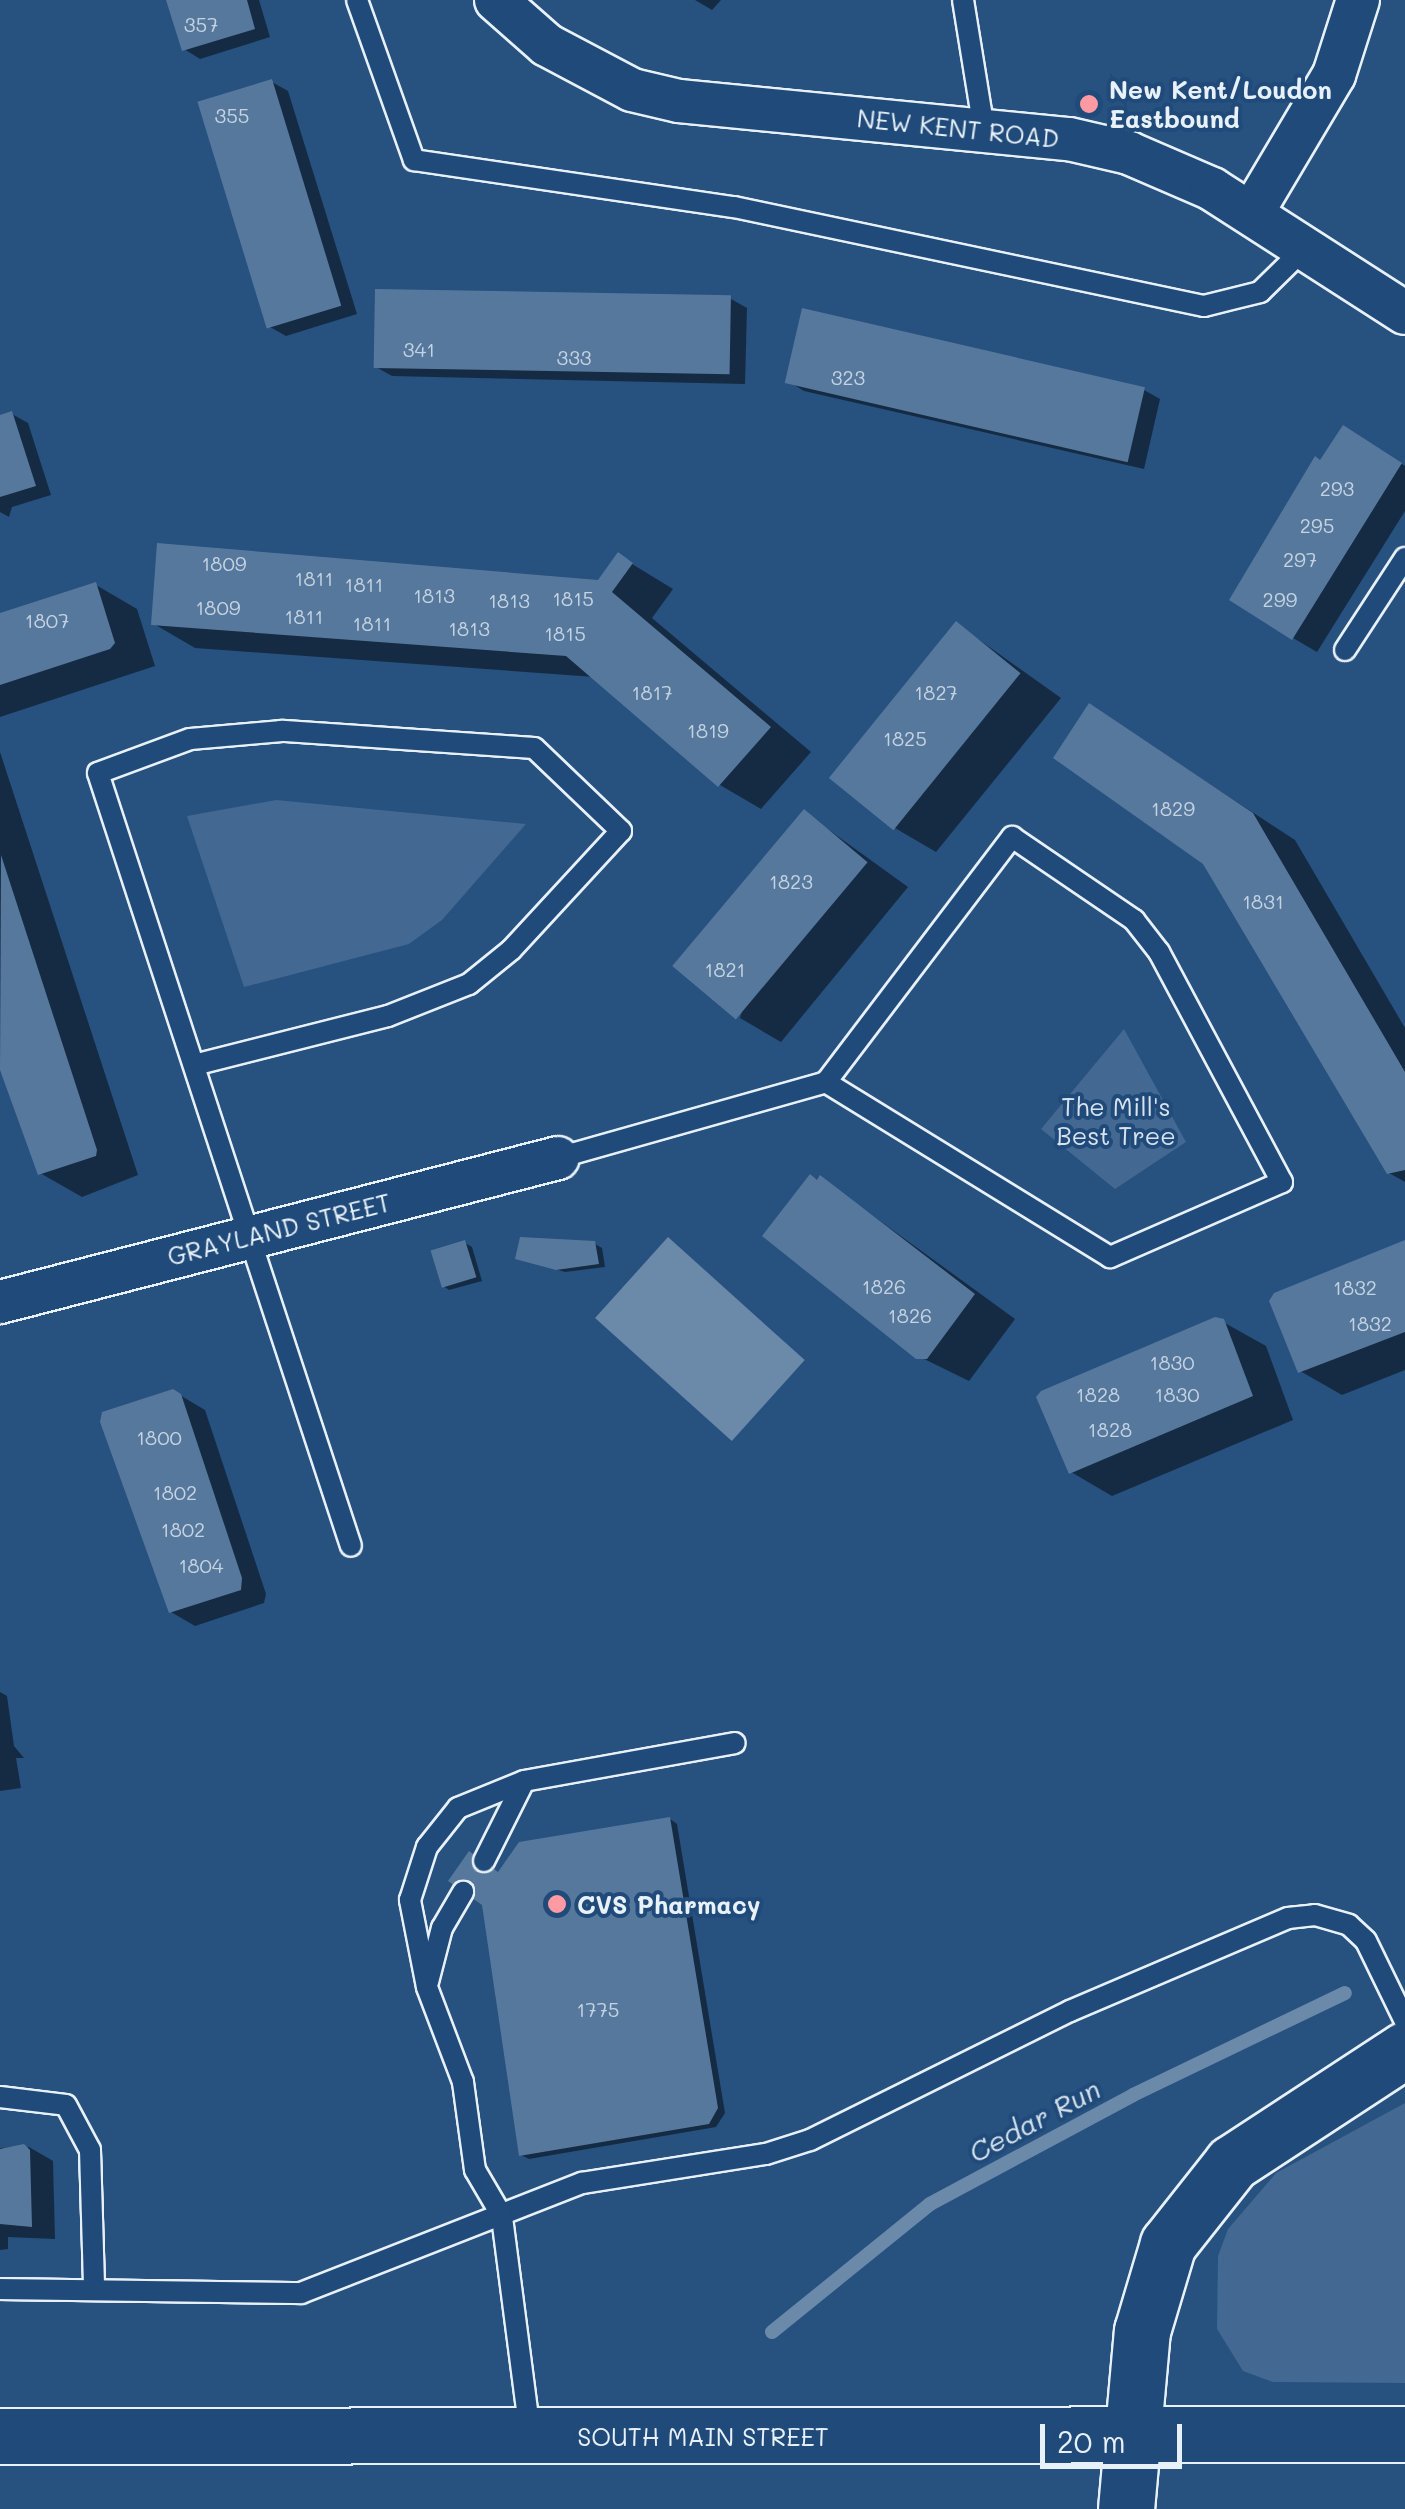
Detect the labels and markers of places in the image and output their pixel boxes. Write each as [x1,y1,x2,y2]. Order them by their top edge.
place label: New Kent/Loudon Eastbound [1109,75,1332,134]
marker: New Kent/Loudon Eastbound [1078,93,1100,115]
place label: CVS Pharmacy [577,1889,760,1919]
marker: CVS Pharmacy [546,1893,568,1915]

